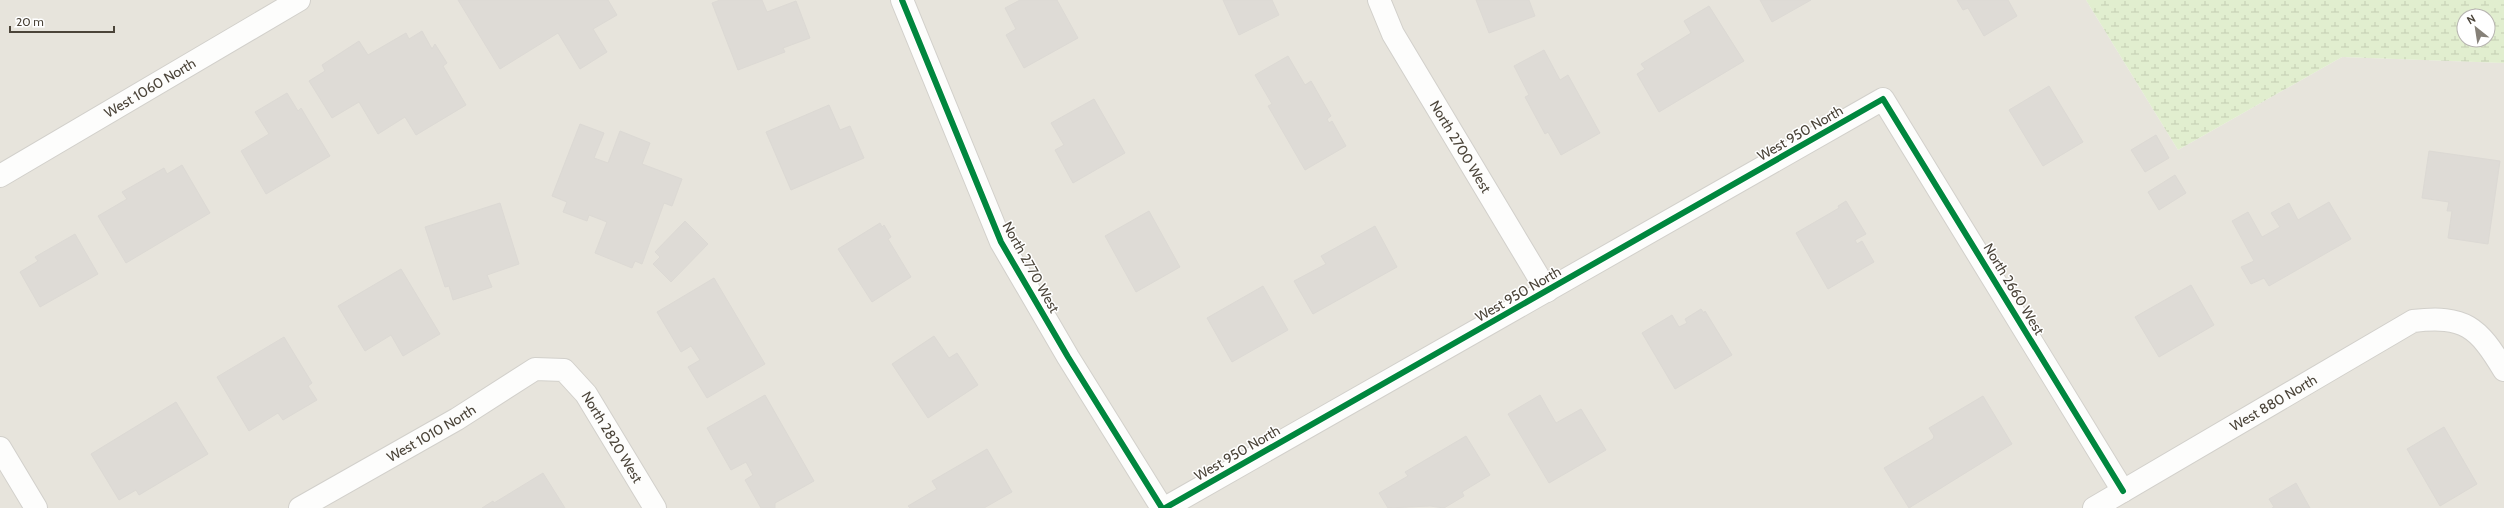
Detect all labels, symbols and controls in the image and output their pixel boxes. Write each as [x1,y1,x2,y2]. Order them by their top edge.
scale bar [10,8,114,34]
north arrow [2456,8,2496,48]
text: N [2464,11,2478,27]
text: 20 m [16,14,44,29]
street label: West 1060 North [101,54,199,122]
street label: North 2700 West [1426,97,1495,196]
street label: West 950 North [1754,101,1846,165]
street label: North 2770 West [998,218,1064,316]
street label: North 2660 West [1980,240,2049,338]
street label: West 950 North [1472,262,1564,326]
street label: West 880 North [2227,370,2320,435]
street label: North 2820 West [577,388,647,486]
street label: West 1010 North [384,400,479,466]
street label: West 950 North [1191,421,1283,485]

